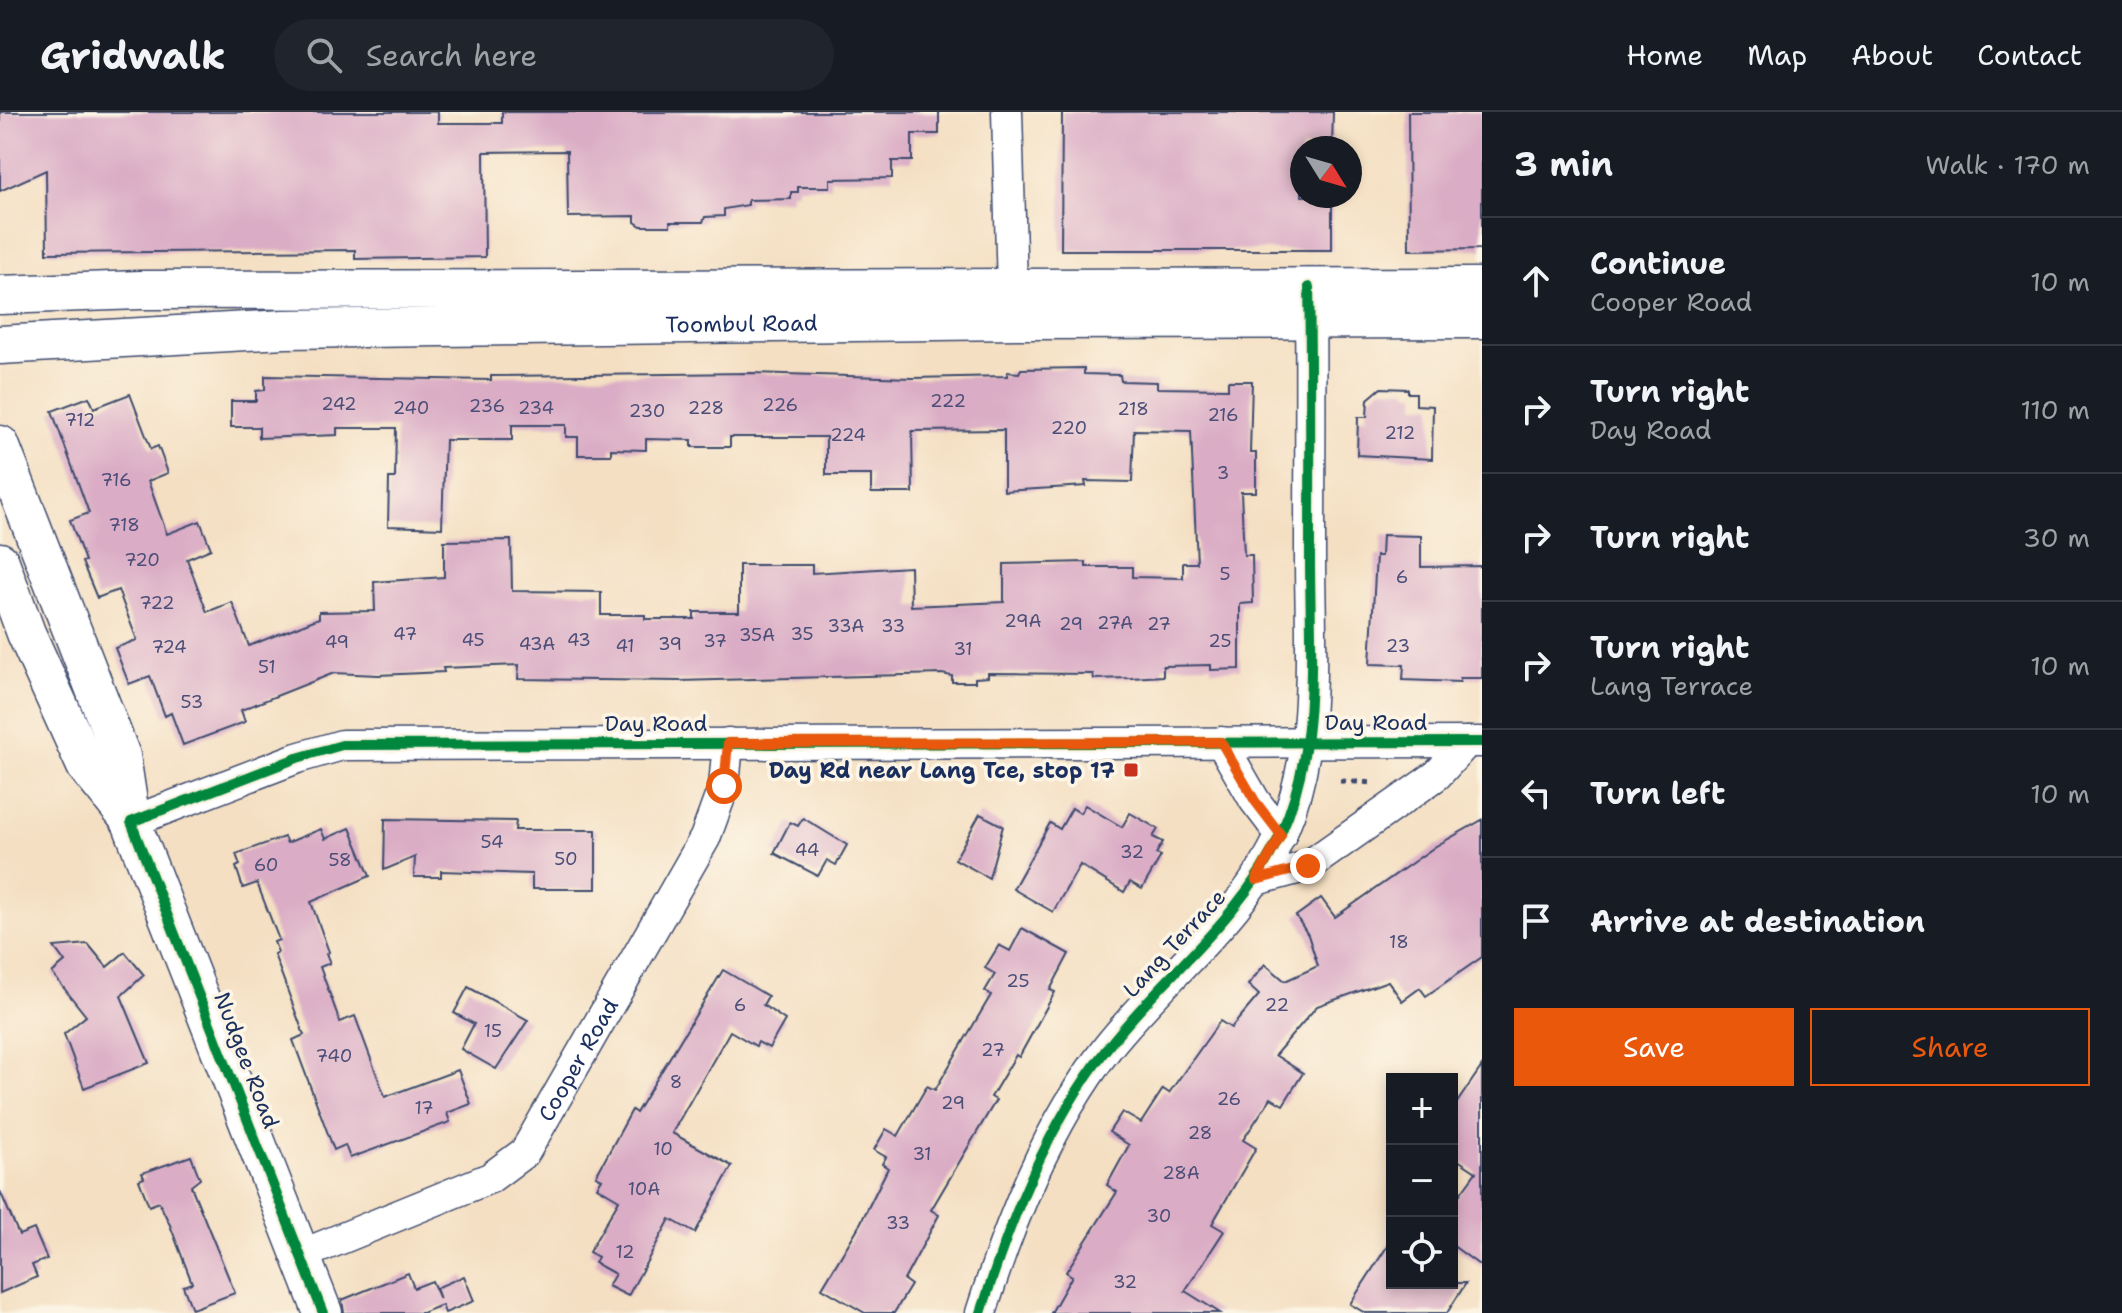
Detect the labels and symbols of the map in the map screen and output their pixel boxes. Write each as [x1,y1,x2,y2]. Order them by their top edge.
north arrow [1290,136,1362,208]
street label: Toombul Road [665,308,818,339]
house number: 222 [930,389,966,413]
house number: 242 [321,392,357,416]
house number: 226 [762,393,798,417]
house number: 236 [469,394,505,418]
house number: 240 [393,396,429,420]
house number: 234 [518,396,554,420]
house number: 228 [688,396,724,420]
house number: 218 [1117,397,1149,421]
house number: 230 [629,399,665,423]
house number: 216 [1207,403,1239,427]
house number: 712 [65,408,95,432]
house number: 220 [1051,416,1087,440]
house number: 212 [1385,421,1415,445]
house number: 224 [830,423,866,447]
house number: 3 [1217,461,1229,485]
house number: 716 [100,468,132,492]
house number: 718 [108,513,140,537]
house number: 720 [124,548,160,572]
house number: 5 [1219,562,1231,586]
house number: 6 [1396,565,1408,589]
house number: 722 [139,591,175,615]
house number: 29A [1004,609,1042,633]
house number: 27A [1097,611,1133,635]
house number: 29 [1059,612,1083,636]
house number: 27 [1147,612,1171,636]
house number: 33A [828,614,864,638]
house number: 33 [881,614,905,638]
house number: 47 [393,622,417,646]
house number: 35 [790,622,814,646]
house number: 35A [739,623,775,647]
house number: 45 [461,628,485,652]
house number: 43 [567,628,591,652]
house number: 37 [703,629,727,653]
house number: 25 [1208,629,1232,653]
house number: 49 [325,630,349,654]
house number: 43A [519,632,555,656]
house number: 39 [658,632,682,656]
house number: 41 [615,634,635,658]
house number: 23 [1386,634,1410,658]
house number: 724 [151,635,187,659]
house number: 31 [953,637,973,661]
house number: 51 [258,655,276,679]
house number: 53 [181,690,203,714]
street label: Day Road [1325,708,1427,737]
street label: Day Road [605,709,707,738]
place label: Day Rd near Lang Tce, stop 17 [769,756,1115,785]
marker: Day Rd near Lang Tce, stop 17 [1122,761,1140,779]
route start [706,768,742,804]
house number: 54 [480,830,504,854]
house number: 44 [795,838,819,862]
house number: 32 [1120,840,1144,864]
house number: 50 [554,847,578,871]
house number: 58 [328,848,352,872]
route end [1290,848,1326,884]
house number: 60 [254,853,278,877]
street label: Lang Terrace [1117,883,1232,1004]
house number: 18 [1389,930,1409,954]
house number: 25 [1006,969,1030,993]
street label: Nudgee Road [207,988,286,1133]
street label: Cooper Road [532,993,625,1127]
house number: 6 [734,993,746,1017]
house number: 22 [1265,993,1289,1017]
house number: 15 [484,1019,502,1043]
house number: 27 [981,1038,1005,1062]
house number: 740 [316,1044,352,1068]
house number: 8 [670,1070,682,1094]
house number: 26 [1217,1087,1241,1111]
house number: 29 [941,1091,965,1115]
house number: 17 [414,1096,434,1120]
house number: 28 [1188,1121,1212,1145]
house number: 10 [653,1137,673,1161]
house number: 31 [912,1142,932,1166]
house number: 28A [1162,1161,1200,1185]
house number: 10A [628,1177,660,1201]
house number: 30 [1147,1204,1171,1228]
house number: 33 [886,1211,910,1235]
house number: 12 [615,1240,635,1264]
house number: 32 [1113,1270,1137,1294]

